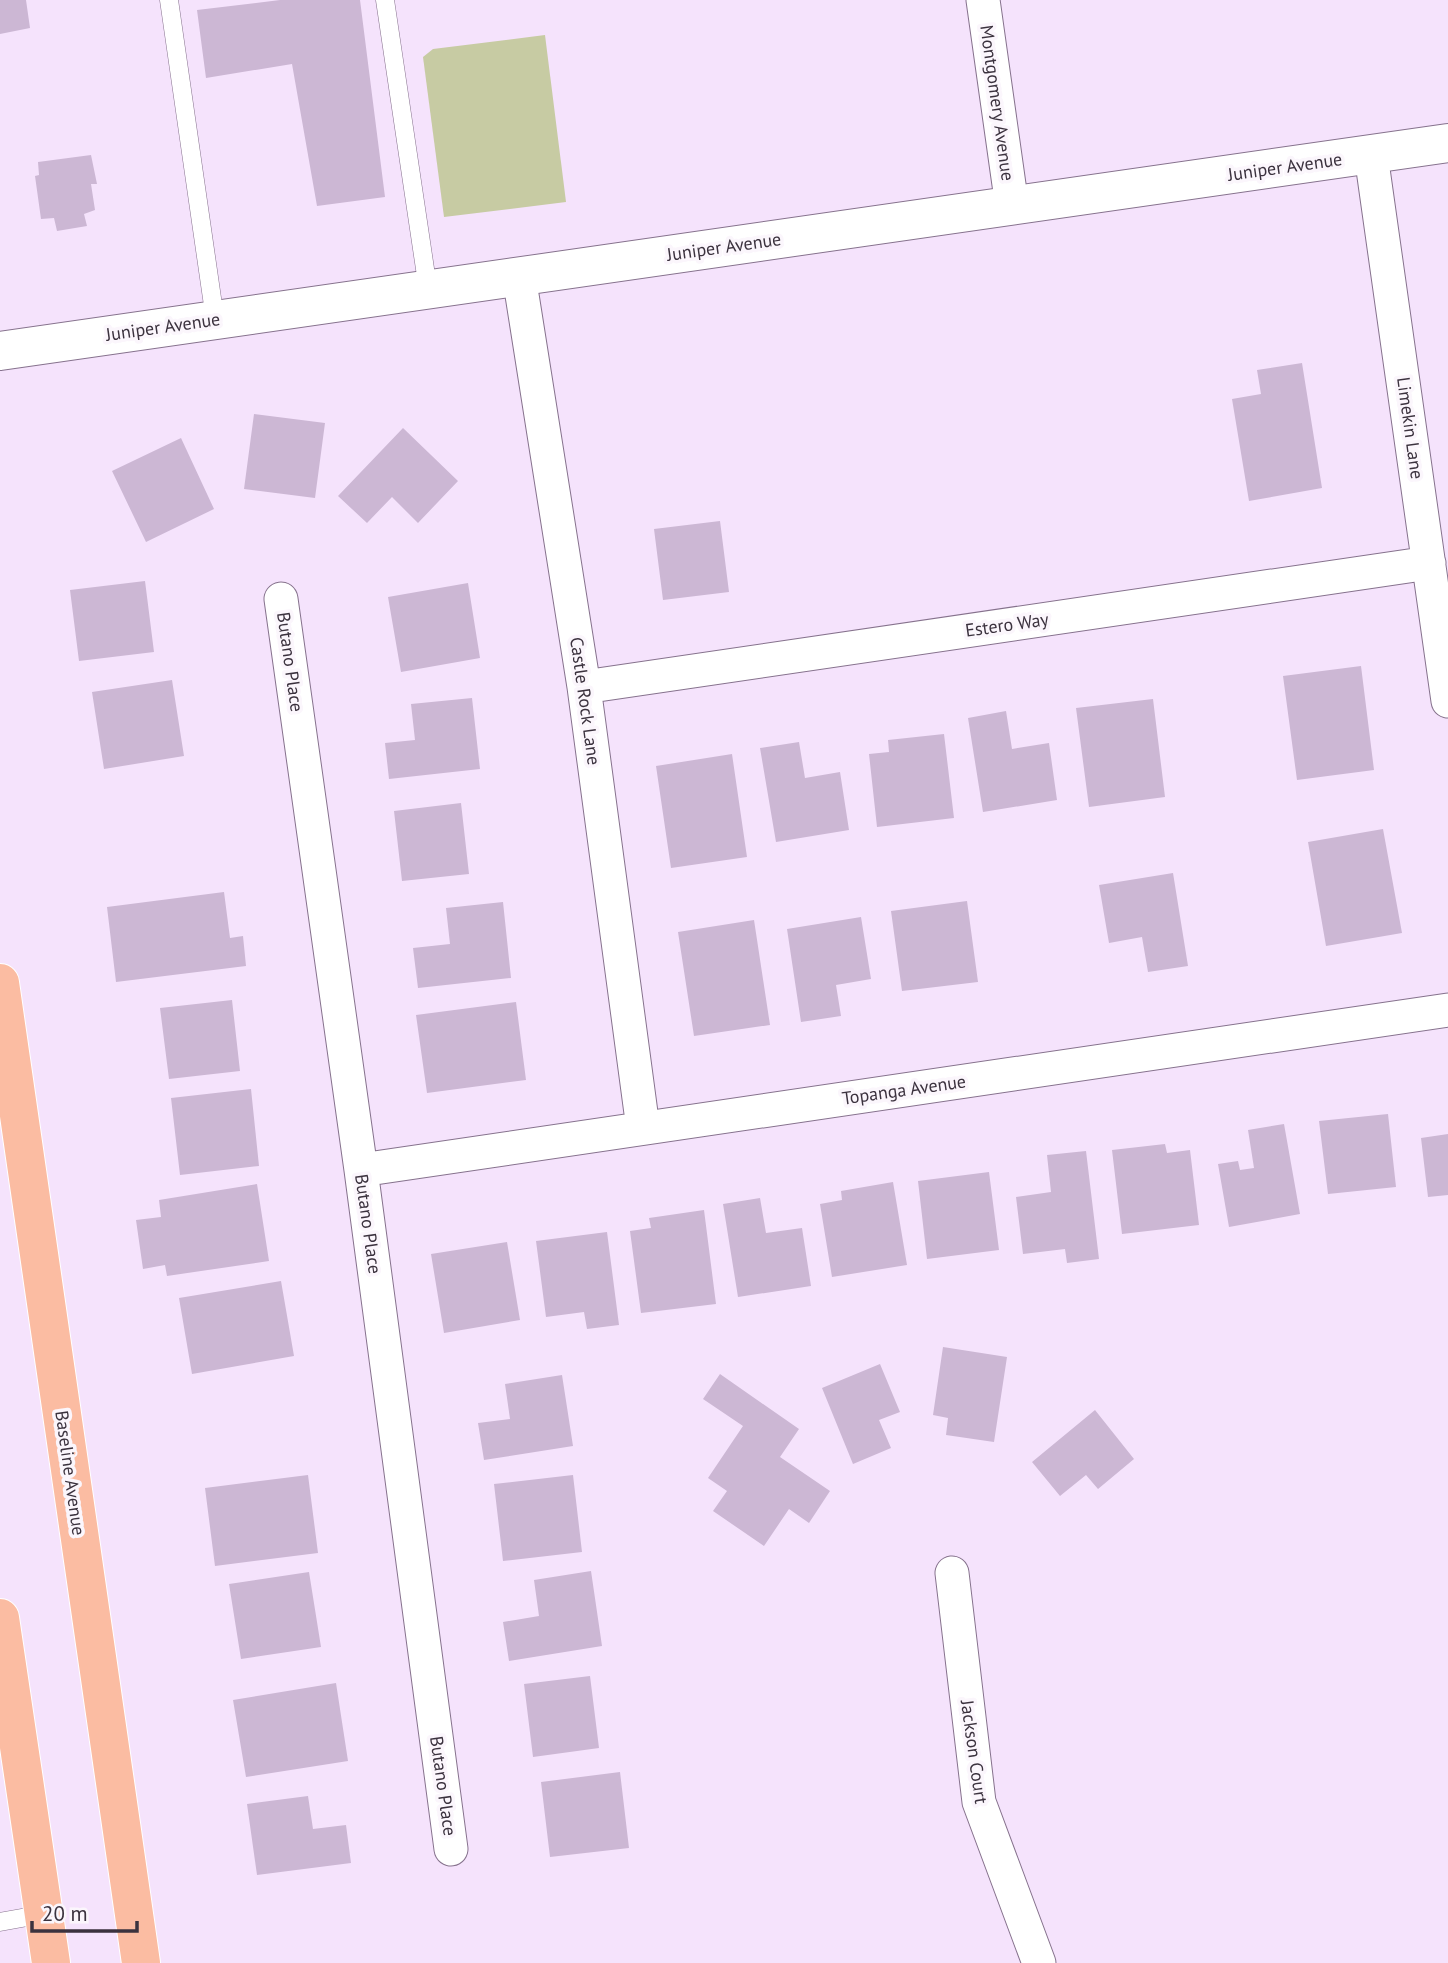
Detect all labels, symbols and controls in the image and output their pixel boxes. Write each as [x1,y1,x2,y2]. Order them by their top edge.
street label: Montgomery Avenue [975,24,1020,182]
street label: Juniper Avenue [1225,147,1344,186]
street label: Juniper Avenue [664,227,783,266]
street label: Juniper Avenue [103,307,222,346]
street label: Limekin Lane [1392,375,1429,480]
street label: Estero Way [964,607,1051,642]
street label: Butano Place [272,610,309,713]
street label: Castle Rock Lane [565,635,606,766]
street label: Topanga Avenue [840,1069,967,1110]
street label: Butano Place [350,1172,387,1275]
street label: Baseline Avenue [50,1409,91,1537]
street label: Jackson Court [956,1698,993,1805]
street label: Butano Place [425,1734,462,1837]
scale bar [32,1890,136,1934]
text: 20 m [42,1900,88,1927]

